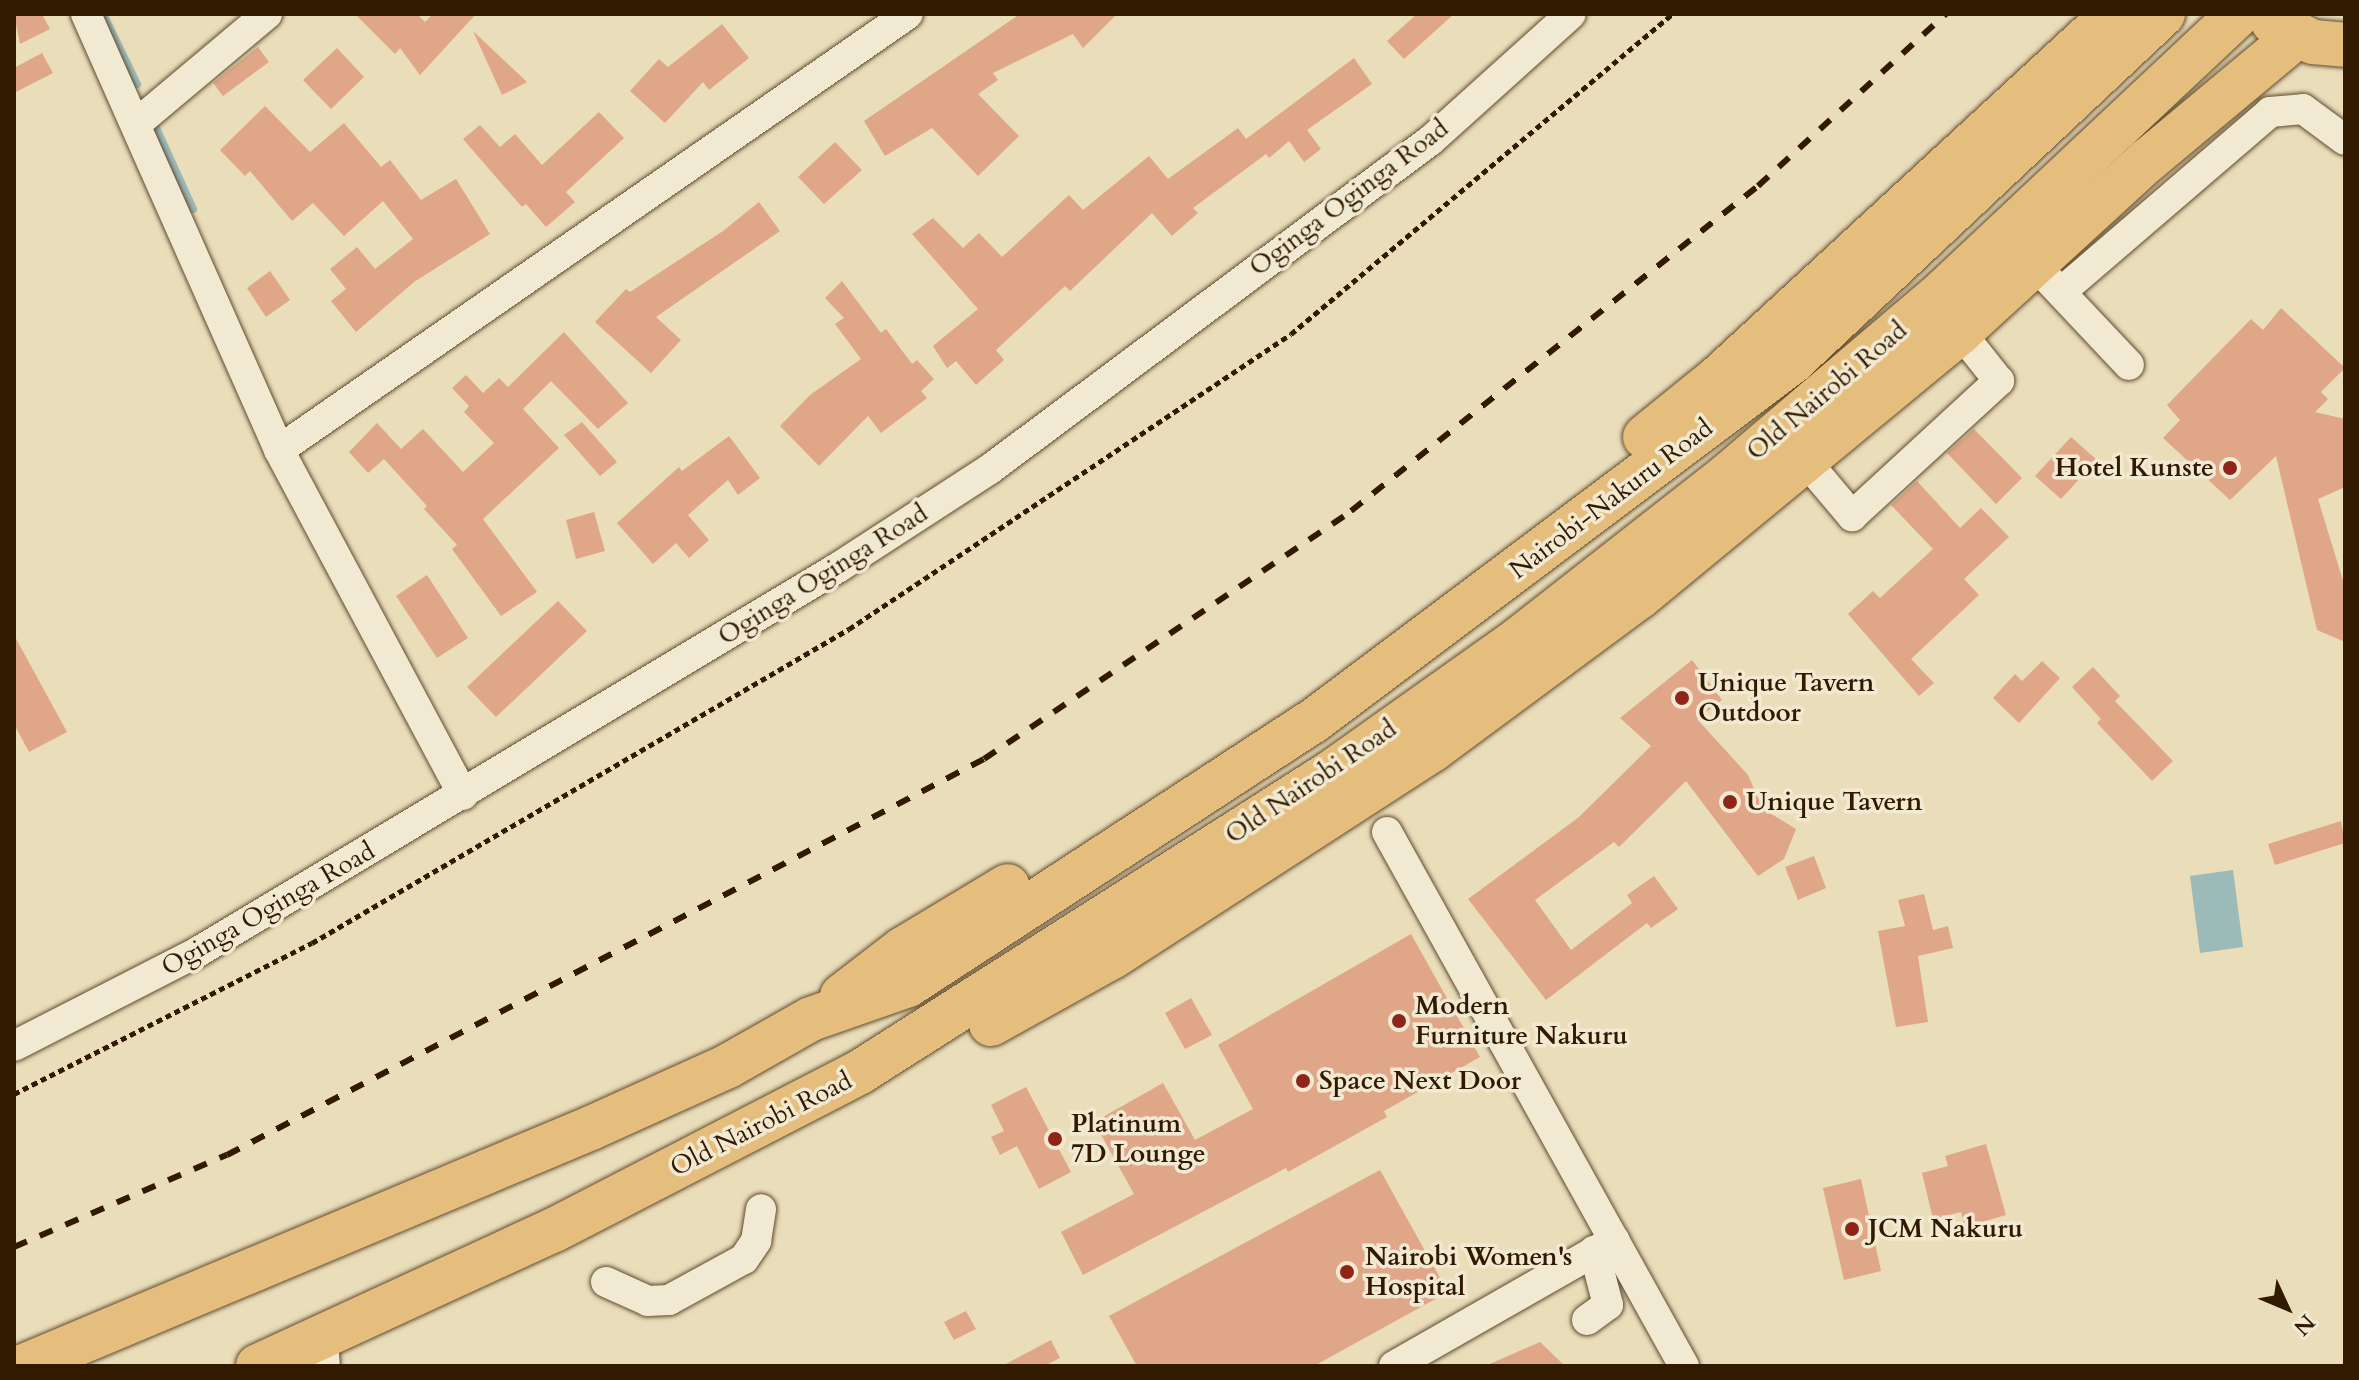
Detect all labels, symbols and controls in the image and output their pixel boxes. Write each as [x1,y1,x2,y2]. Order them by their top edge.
street label: Oginga Oginga Road [1243,113,1455,283]
street label: Old Nairobi Road [1741,315,1913,467]
street label: Nairobi-Nakuru Road [1503,412,1719,586]
place label: Hotel Kunste [2055,452,2214,484]
marker: Hotel Kunste [2221,459,2239,477]
street label: Oginga Oginga Road [713,498,933,652]
place label: Unique Tavern Outdoor [1698,667,1875,728]
marker: Unique Tavern Outdoor [1673,689,1691,707]
street label: Old Nairobi Road [1220,713,1402,851]
place label: Unique Tavern [1746,786,1923,818]
marker: Unique Tavern [1721,793,1739,811]
street label: Oginga Oginga Road [156,835,380,983]
place label: Modern Furniture Nakuru [1415,990,1628,1052]
marker: Modern Furniture Nakuru [1390,1012,1408,1030]
street label: Old Nairobi Road [665,1065,857,1183]
place label: Space Next Door [1319,1065,1521,1097]
marker: Space Next Door [1294,1072,1312,1090]
place label: Platinum 7D Lounge [1071,1108,1206,1170]
marker: Platinum 7D Lounge [1046,1130,1064,1148]
place label: JCM Nakuru [1868,1213,2023,1245]
marker: JCM Nakuru [1843,1220,1861,1238]
place label: Nairobi Women's Hospital [1365,1241,1572,1302]
marker: Nairobi Women's Hospital [1336,1261,1358,1283]
north arrow [2247,1268,2327,1348]
text: N [2287,1307,2322,1342]

